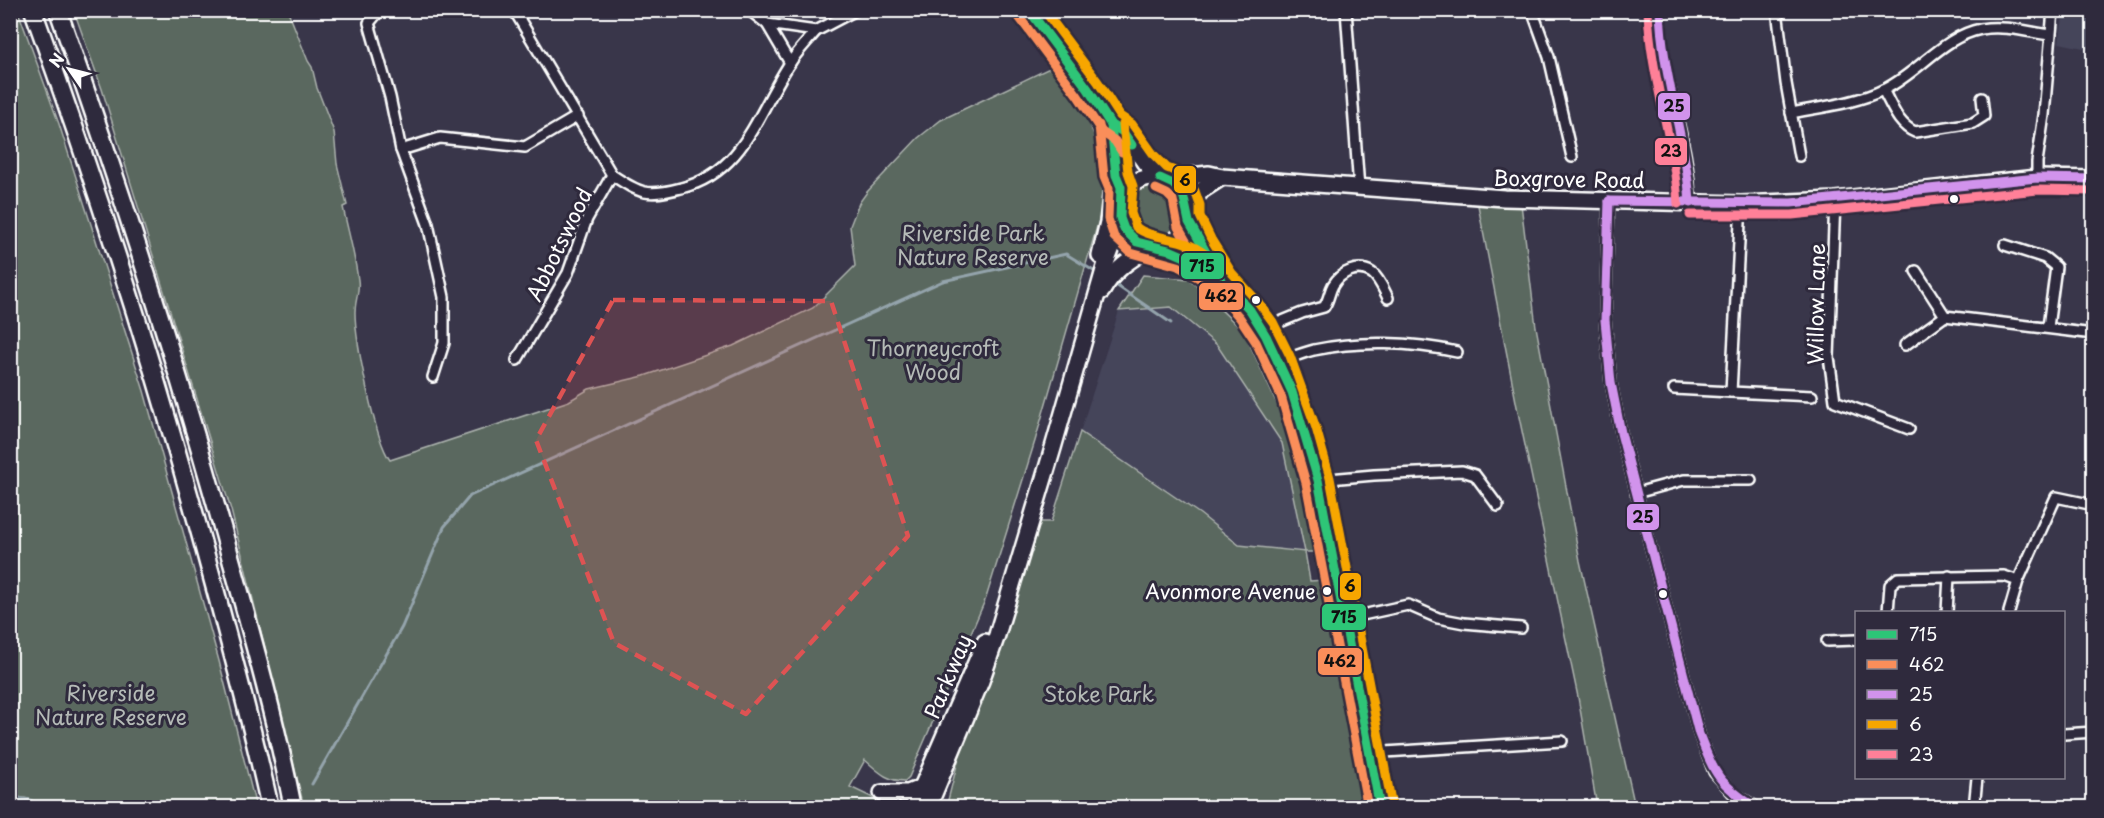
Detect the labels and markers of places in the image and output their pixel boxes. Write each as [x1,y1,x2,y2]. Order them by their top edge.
unlabelled marker [1948,193,1960,205]
unlabelled marker [1250,294,1262,306]
place label: Avonmore Avenue [1145,576,1316,606]
marker: Avonmore Avenue [1321,585,1333,597]
unlabelled marker [1657,588,1669,600]

